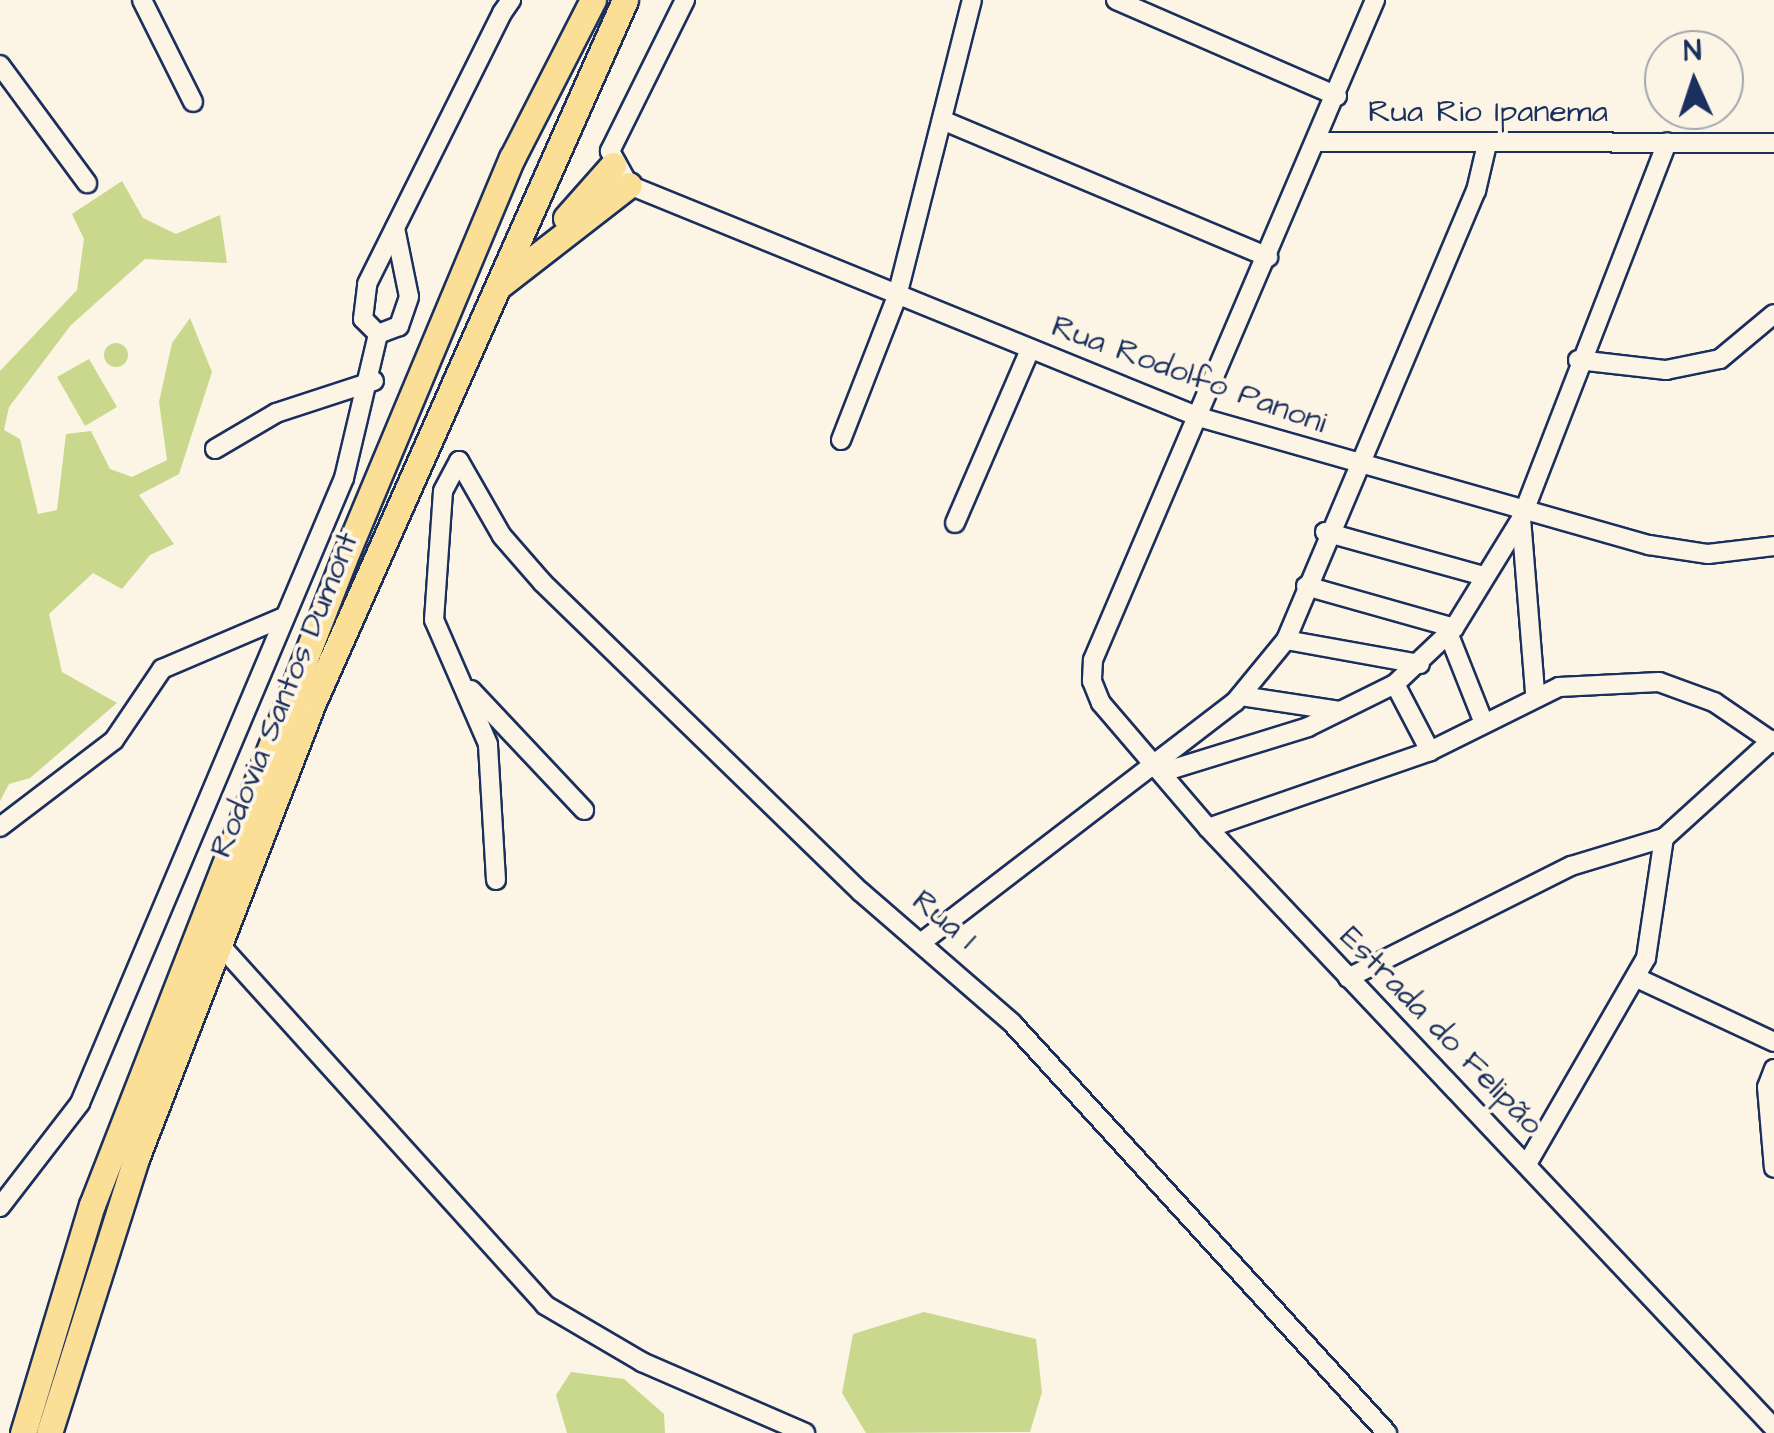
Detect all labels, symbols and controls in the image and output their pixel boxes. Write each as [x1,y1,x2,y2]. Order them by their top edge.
north arrow [1644,30,1744,130]
text: N [1683,32,1702,71]
street label: Rua Rio Ipanema [1368,93,1608,131]
street label: Rua Rodolfo Panoni [1046,307,1332,443]
street label: Rodovia Santos Dumont [202,527,368,863]
street label: Rua 1 [904,882,984,958]
street label: Estrada do Felipão [1331,918,1551,1144]

